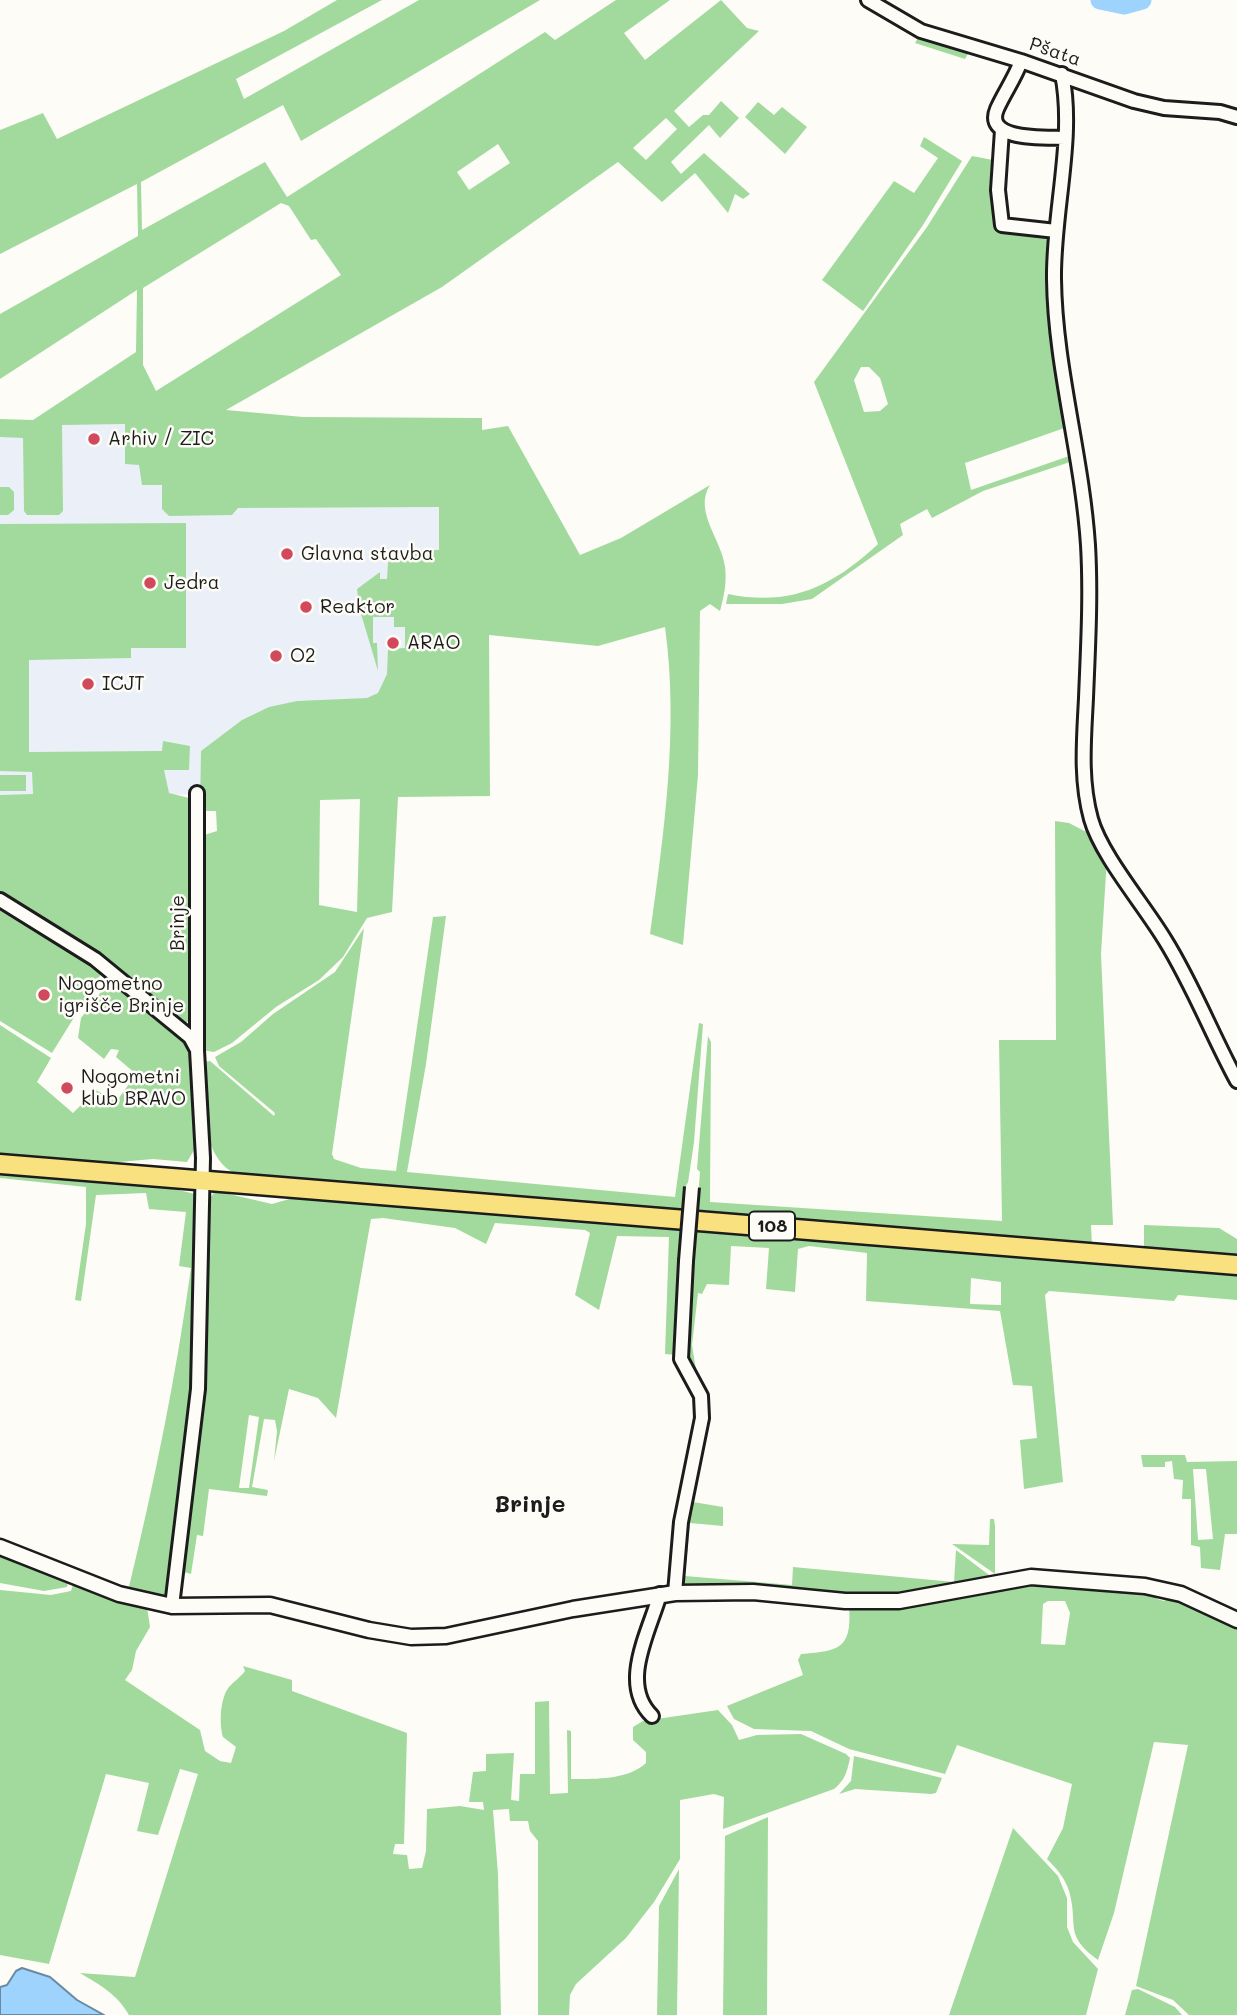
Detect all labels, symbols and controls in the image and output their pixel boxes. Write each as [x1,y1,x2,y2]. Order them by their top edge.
street label: Pšata [1026,33,1084,71]
place label: Arhiv / ZIC [108,428,214,450]
marker: Arhiv / ZIC [86,431,102,447]
place label: Glavna stavba [301,543,434,565]
marker: Glavna stavba [279,546,295,562]
place label: Jedra [164,572,220,594]
marker: Jedra [142,575,158,591]
place label: Reaktor [320,596,395,618]
marker: Reaktor [298,599,314,615]
place label: ARAO [407,632,461,654]
marker: ARAO [385,635,401,651]
place label: O2 [290,645,316,667]
marker: O2 [268,648,284,664]
place label: ICJT [102,673,145,695]
marker: ICJT [80,676,96,692]
street label: Brinje [167,895,189,951]
place label: Nogometno igrišče Brinje [58,973,184,1017]
marker: Nogometno igrišče Brinje [36,987,52,1003]
place label: Nogometni klub BRAVO [81,1066,186,1110]
marker: Nogometni klub BRAVO [59,1080,75,1096]
road number: 108 [749,1212,795,1240]
district label: Brinje [495,1491,565,1519]

